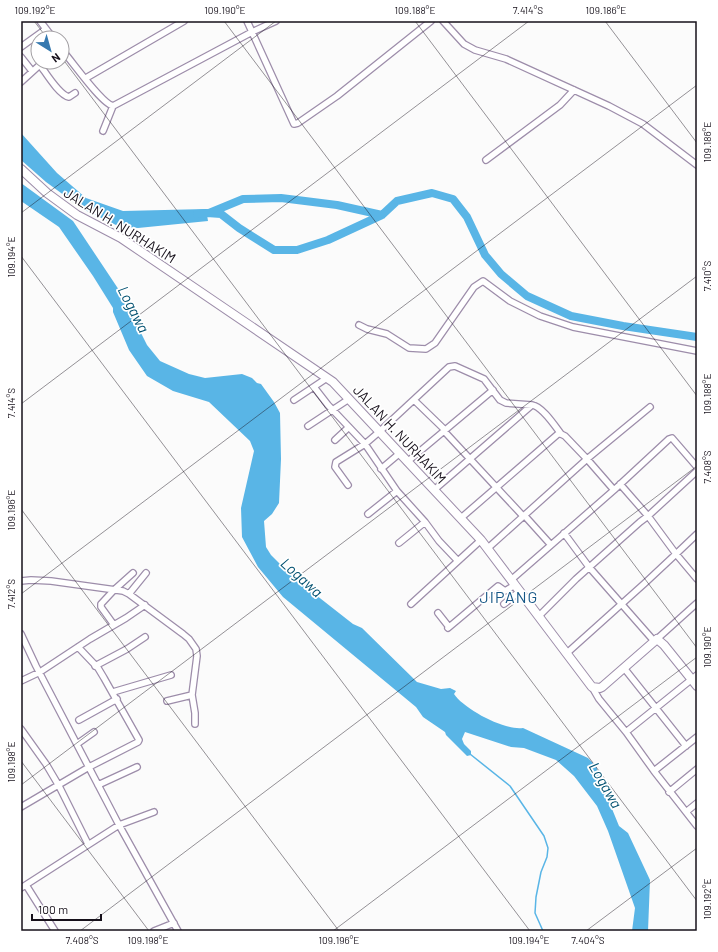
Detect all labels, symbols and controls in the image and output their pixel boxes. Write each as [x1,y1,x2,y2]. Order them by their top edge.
text: 109.192°E [14,4,56,16]
text: 109.190°E [204,4,246,16]
text: 109.188°E [395,4,435,16]
text: 7.414°S [513,4,543,16]
text: 109.186°E [586,4,626,16]
north arrow [30,30,70,70]
text: N [49,51,63,66]
text: 109.186°E [701,122,713,162]
street label: JALAN H. NURHAKIM [61,184,179,266]
text: 109.194°E [5,236,17,278]
text: 7.410°S [701,261,713,291]
water label: Logawa [115,283,153,335]
text: 109.188°E [701,374,713,414]
street label: JALAN H. NURHAKIM [350,381,450,487]
text: 7.414°S [5,388,17,418]
text: 7.408°S [701,450,713,484]
text: 109.196°E [5,490,17,530]
water label: Logawa [277,554,327,600]
text: 7.412°S [5,579,17,609]
district label: JIPANG [480,587,538,606]
text: 109.190°E [701,626,713,668]
text: 109.198°E [5,742,17,782]
water label: Logawa [586,759,626,811]
text: 109.192°E [701,878,713,920]
scale bar [32,896,101,922]
text: 100 m [38,902,68,916]
text: 7.408°S [65,934,99,946]
text: 109.198°E [128,934,168,946]
text: 109.196°E [319,934,359,946]
text: 109.194°E [508,934,550,946]
text: 7.404°S [571,934,605,946]

